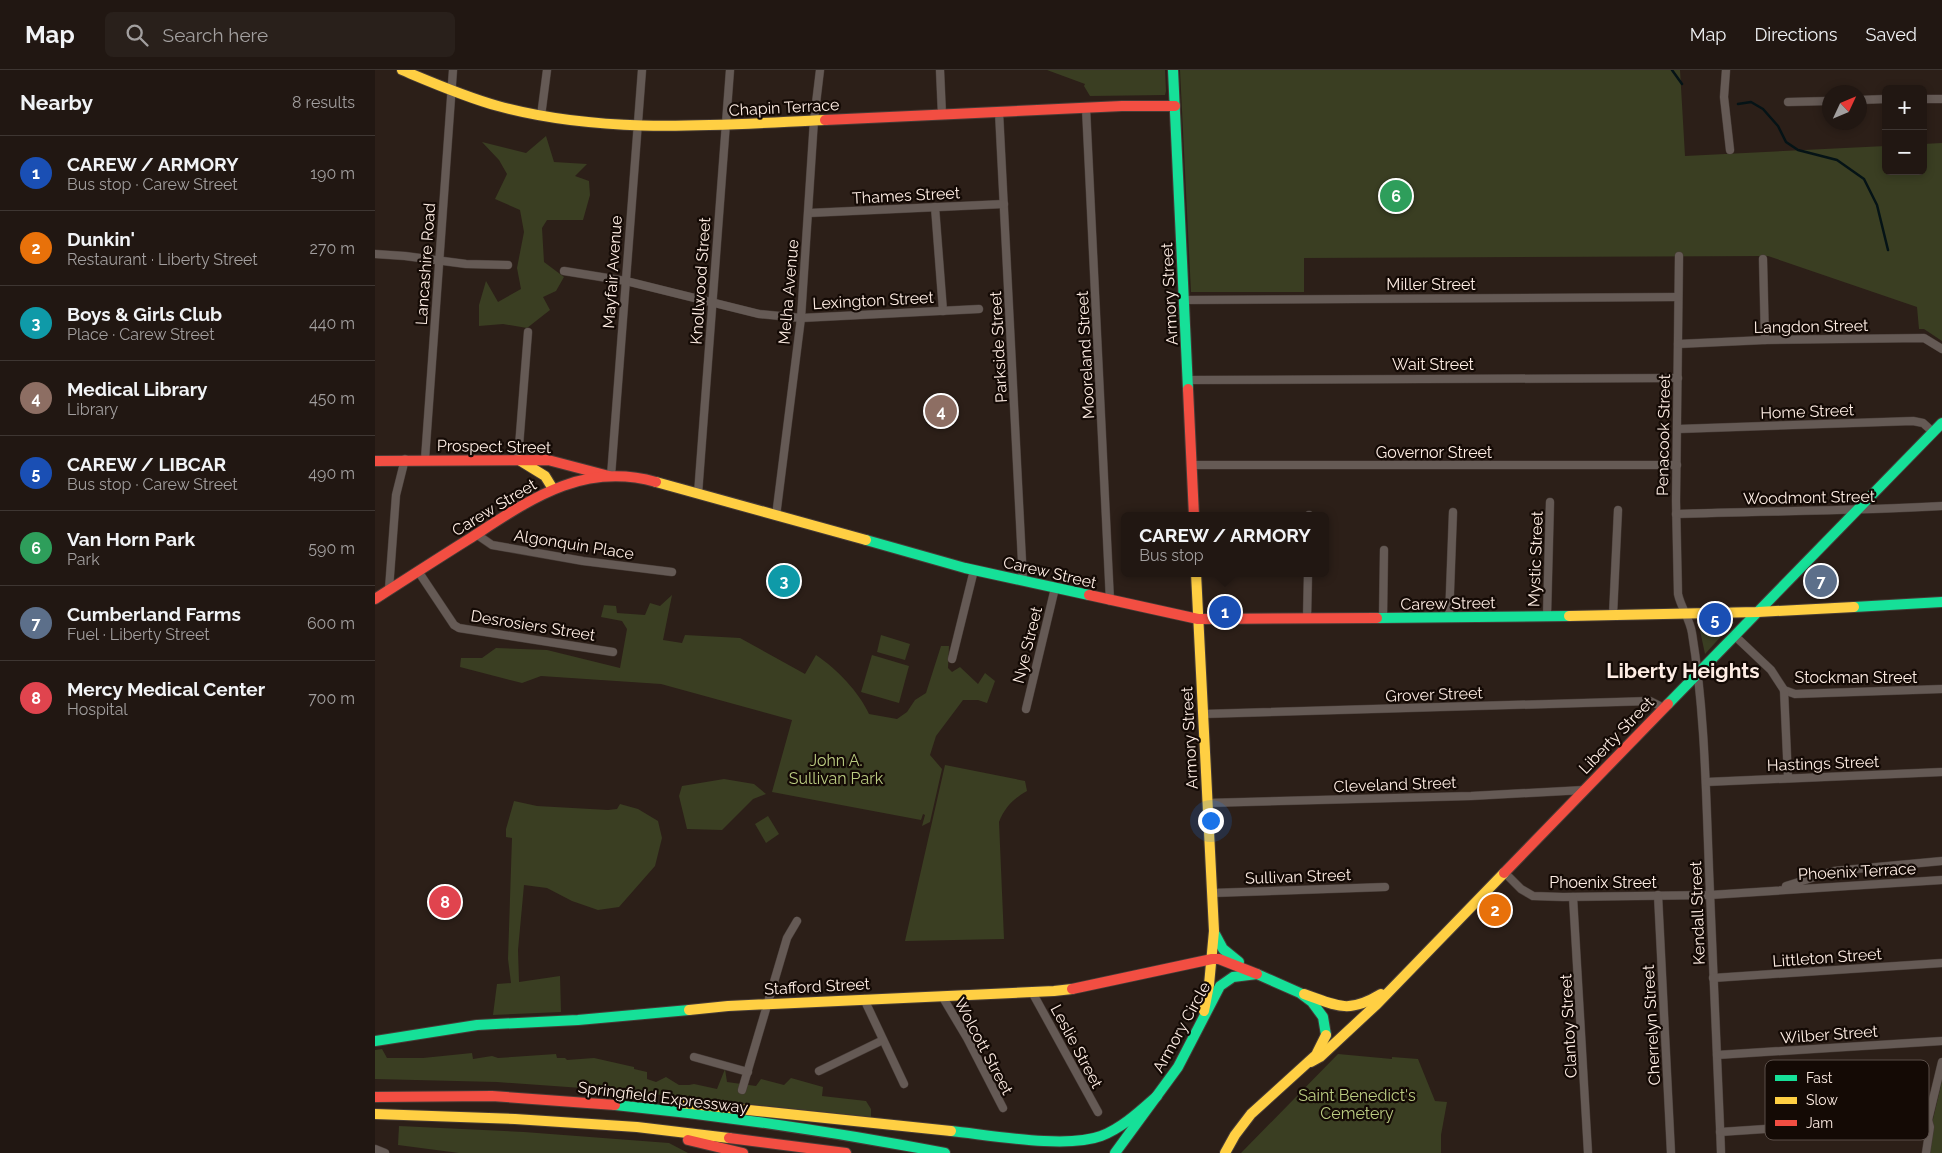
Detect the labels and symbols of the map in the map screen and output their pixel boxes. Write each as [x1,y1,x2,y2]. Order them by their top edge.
north arrow [1822,85,1867,130]
street label: Chapin Terrace [728,95,840,120]
pin: 6 [1380,177,1412,215]
street label: Thames Street [852,183,961,208]
street label: Lancashire Road [412,202,439,326]
street label: Mayfair Avenue [599,215,626,329]
street label: Knollwood Street [687,216,714,345]
street label: Melha Avenue [774,239,803,345]
street label: Armory Street [1157,241,1182,346]
street label: Miller Street [1386,275,1476,294]
street label: Lexington Street [812,288,935,313]
street label: Parkside Street [986,290,1011,403]
street label: Mooreland Street [1073,290,1098,420]
street label: Langdon Street [1754,316,1869,337]
street label: Wait Street [1392,355,1475,374]
street label: Penacook Street [1653,373,1674,496]
pin: 4 [925,392,957,430]
street label: Home Street [1760,400,1855,423]
street label: Prospect Street [437,436,552,457]
street label: Governor Street [1376,443,1493,462]
street label: Carew Street [449,474,541,540]
street label: Woodmont Street [1743,487,1876,508]
street label: Mystic Street [1524,510,1547,607]
street label: Algonquin Place [513,526,635,563]
street label: Carew Street [1001,553,1099,593]
pin: 3 [768,562,800,600]
pin: 7 [1805,562,1837,600]
pin: 1 [1209,593,1241,631]
street label: Carew Street [1400,593,1496,614]
pin: 5 [1699,600,1731,638]
street label: Nye Street [1009,604,1046,686]
street label: Desrosiers Street [469,606,597,645]
district label: Liberty Heights [1606,658,1760,683]
street label: Stockman Street [1795,668,1918,687]
street label: Grover Street [1385,683,1484,706]
street label: Armory Street [1177,685,1202,790]
street label: Liberty Street [1575,692,1658,778]
park label: John A. Sullivan Park [789,751,884,788]
street label: Hastings Street [1767,752,1880,775]
street label: Cleveland Street [1333,773,1457,796]
your location [1198,808,1224,834]
street label: Phoenix Terrace [1798,859,1916,884]
street label: Kendall Street [1686,860,1709,965]
street label: Sullivan Street [1245,865,1352,888]
street label: Phoenix Street [1549,873,1657,892]
pin: 8 [429,883,461,921]
pin: 2 [1479,891,1511,929]
street label: Littleton Street [1772,944,1883,971]
street label: Cherrelyn Street [1639,964,1664,1086]
street label: Clantoy Street [1556,973,1581,1079]
street label: Stafford Street [764,974,871,999]
street label: Armory Circle [1149,978,1214,1076]
street label: Wolcott Street [950,995,1017,1098]
street label: Leslie Street [1047,1001,1107,1092]
street label: Wilber Street [1780,1022,1879,1047]
legend [1765,1060,1929,1140]
text: Fast [1806,1070,1833,1086]
street label: Springfield Expressway [577,1078,749,1117]
park label: Saint Benedict's Cemetery [1298,1086,1416,1123]
text: Slow [1806,1092,1838,1108]
text: Jam [1806,1115,1833,1131]

